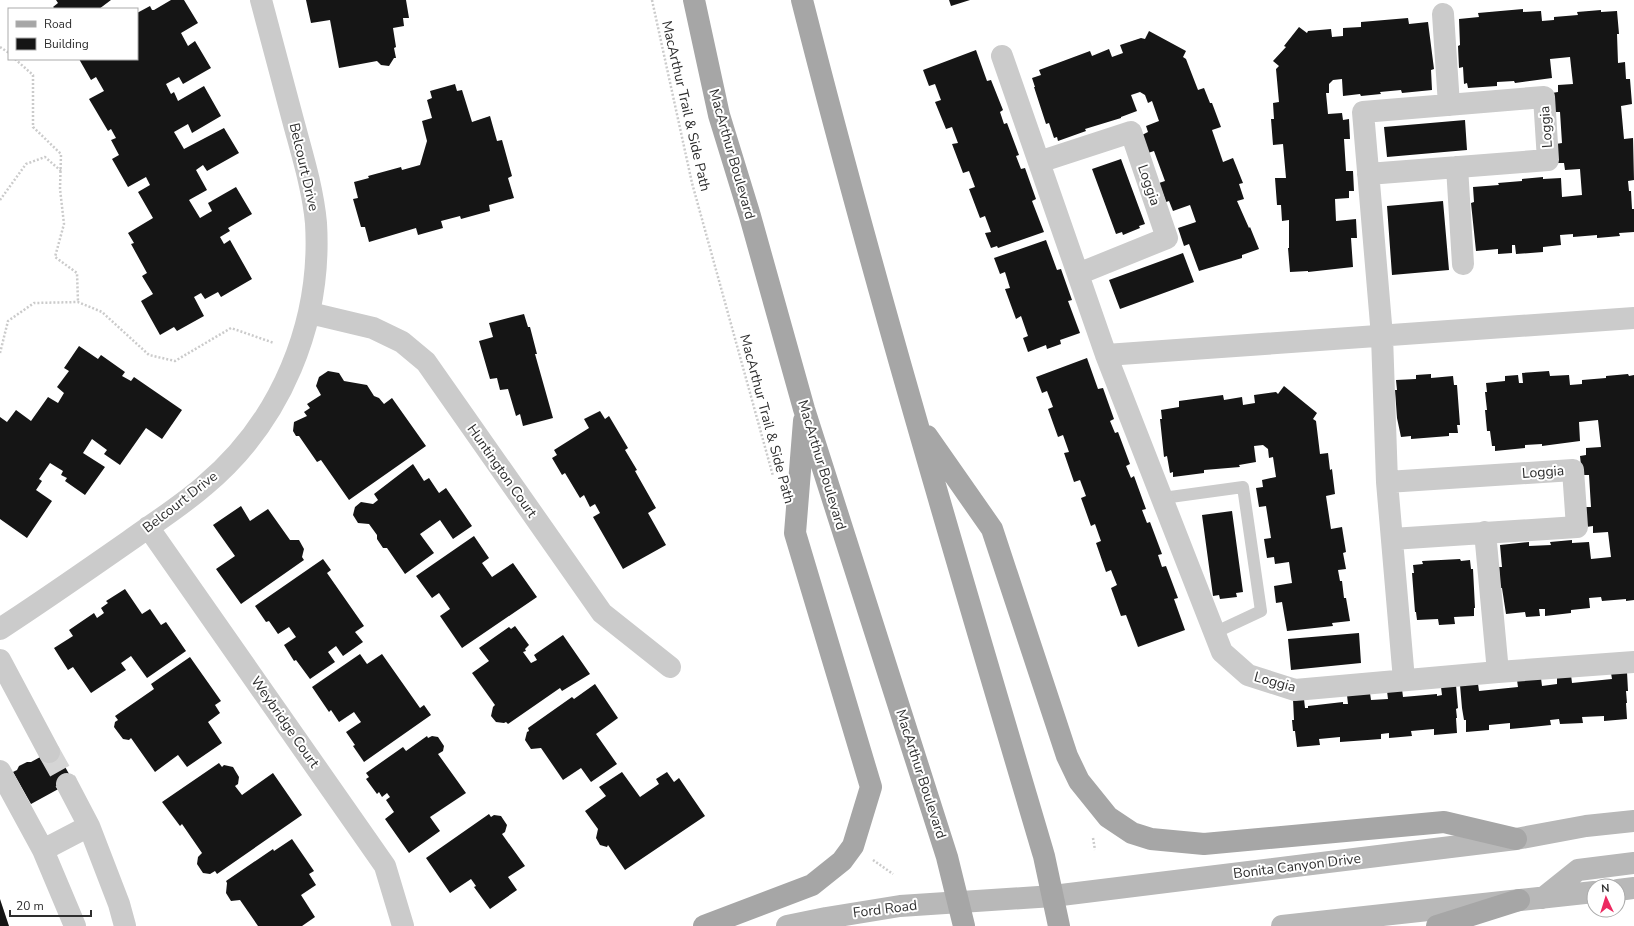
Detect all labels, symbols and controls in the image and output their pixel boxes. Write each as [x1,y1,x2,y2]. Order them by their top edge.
legend [8,8,138,60]
text: Road [44,16,72,32]
street label: MacArthur Trail & Side Path [657,19,715,193]
text: Building [44,36,89,52]
street label: MacArthur Boulevard [704,87,760,221]
street label: Loggia [1535,105,1557,149]
street label: Belcourt Drive [285,121,323,213]
street label: Loggia [1133,162,1165,208]
street label: MacArthur Trail & Side Path [735,332,799,506]
street label: MacArthur Boulevard [793,398,851,532]
street label: Huntington Court [463,421,541,521]
street label: Loggia [1521,461,1565,483]
street label: Belcourt Drive [139,467,221,537]
street label: Loggia [1252,667,1298,697]
street label: Weybridge Court [246,672,324,772]
street label: MacArthur Boulevard [891,707,951,841]
street label: Bonita Canyon Drive [1232,849,1362,883]
north arrow [1586,878,1626,918]
text: N [1601,881,1610,896]
scale bar [10,892,91,918]
street label: Ford Road [852,896,918,922]
text: 20 m [16,898,44,914]

